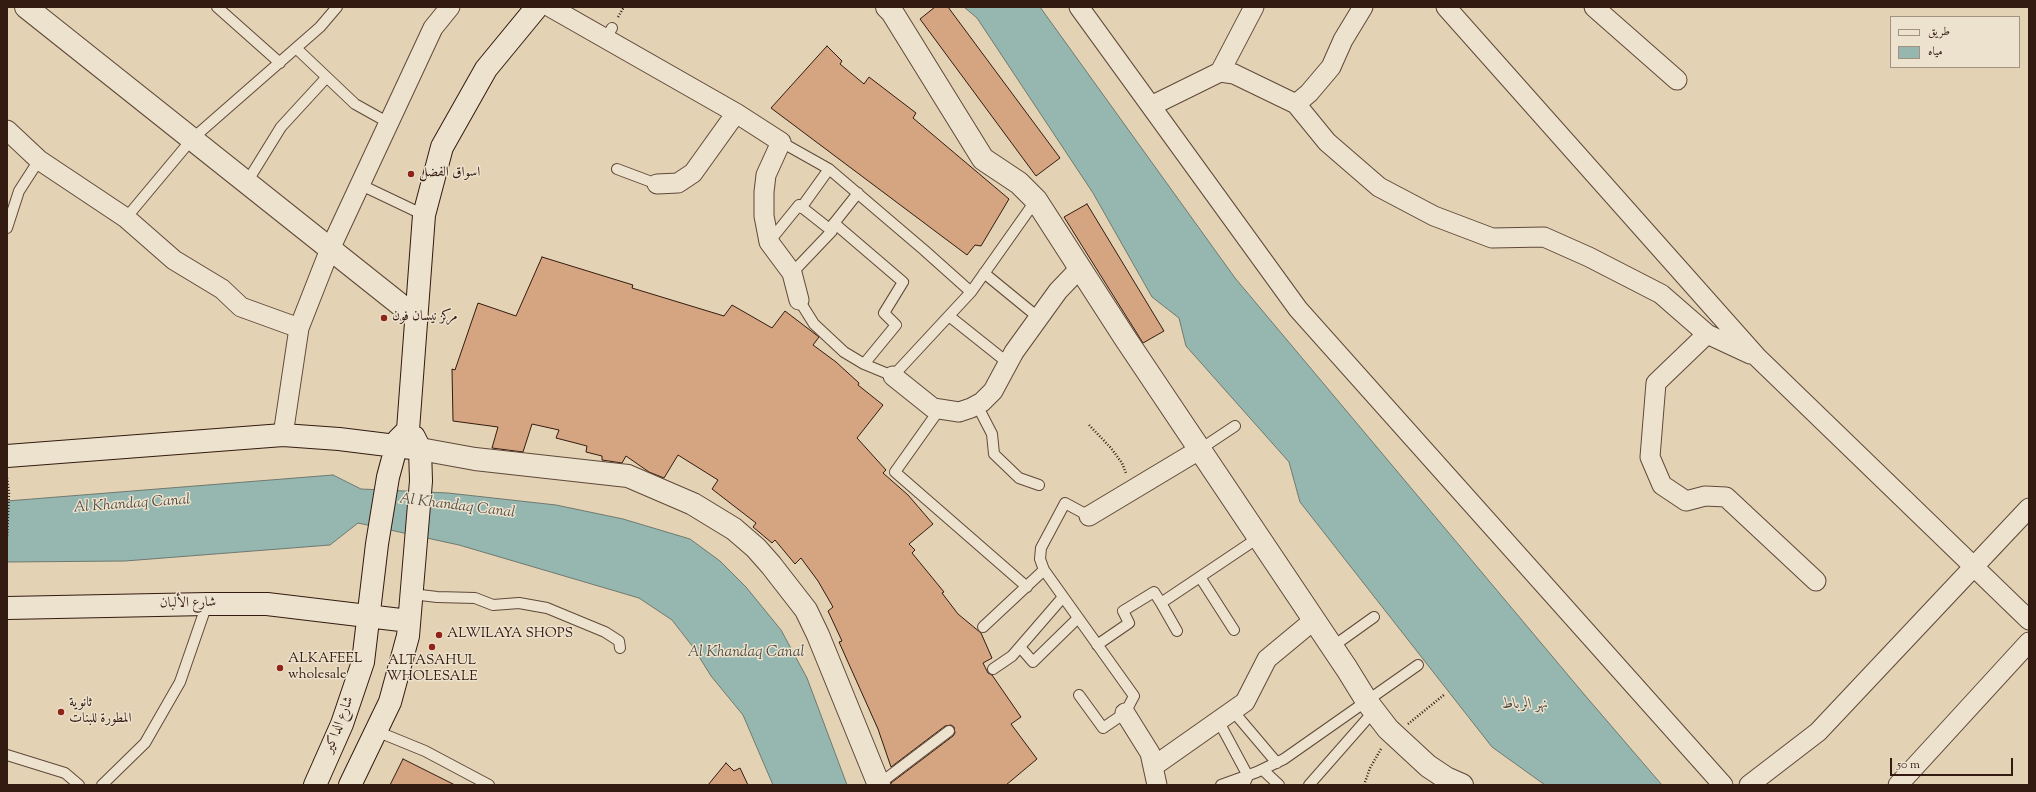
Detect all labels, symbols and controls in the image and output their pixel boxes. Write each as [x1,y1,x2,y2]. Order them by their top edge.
legend [1890,16,2020,68]
text: طريق [1928,23,1950,41]
text: مياه [1928,43,1943,61]
place label: اسواق الفضل [419,166,480,182]
marker: اسواق الفضل [406,169,416,179]
place label: مركز نيسان فون [392,310,458,326]
marker: مركز نيسان فون [379,313,389,323]
water label: Al Khandaq Canal [398,491,516,523]
water label: Al Khandaq Canal [73,492,191,518]
street label: شارع الألبان [160,595,216,613]
place label: ALWILAYA SHOPS [447,627,573,643]
marker: ALWILAYA SHOPS [434,630,444,640]
marker: ALTASAHUL WHOLESALE [427,642,437,652]
water label: Al Khandaq Canal [688,644,804,662]
place label: ALKAFEEL wholesale [288,652,362,684]
place label: ALTASAHUL WHOLESALE [386,654,478,686]
marker: ALKAFEEL wholesale [275,663,285,673]
street label: شارع الداكير [322,694,358,756]
place label: ثانوية المطورة للبنات [69,696,132,728]
water label: نهر الرباط [1502,696,1548,714]
marker: ثانوية المطورة للبنات [56,707,66,717]
scale bar [1892,750,2015,776]
text: 50 m [1897,756,1920,774]

